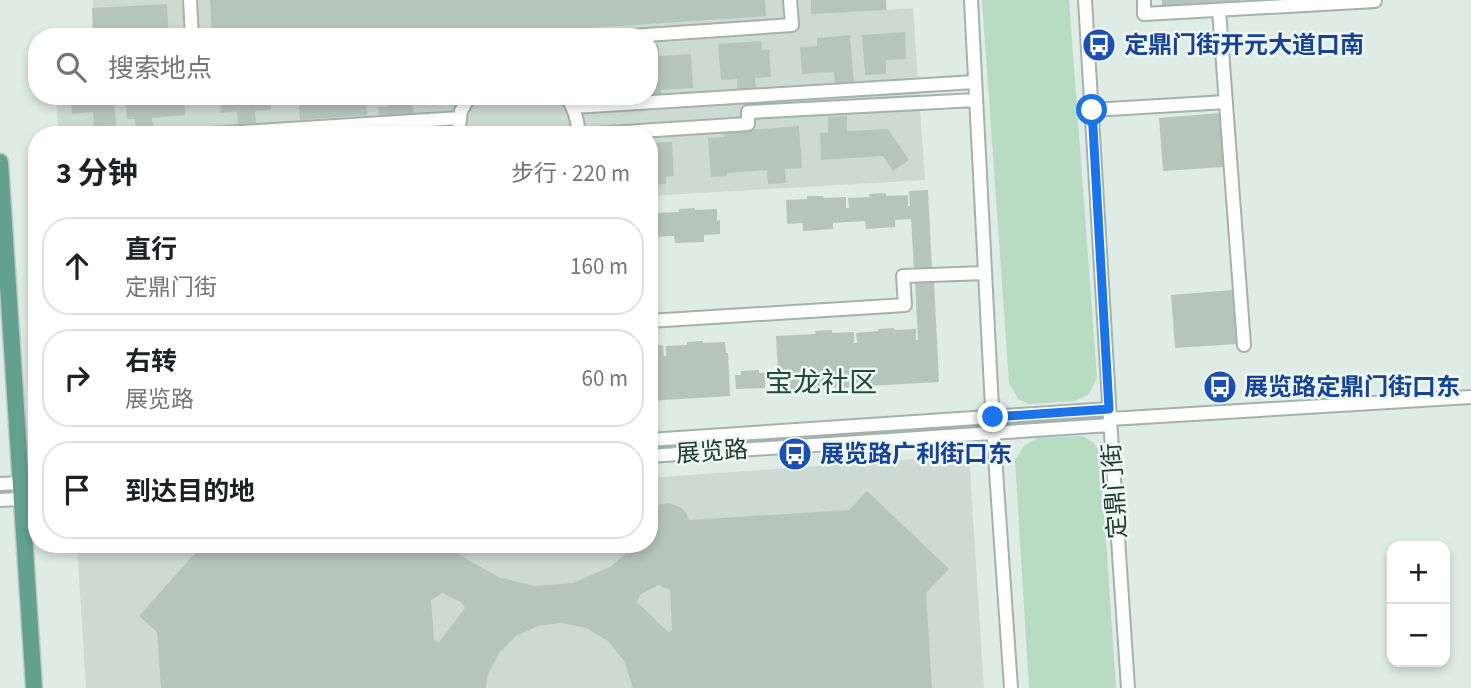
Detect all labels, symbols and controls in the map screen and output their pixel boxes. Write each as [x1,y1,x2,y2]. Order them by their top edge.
bus stop icon: 定鼎门街开元大道口南 [1080,26,1118,64]
search box [28,28,658,105]
place label: 定鼎门街开元大道口南 [1124,28,1364,63]
icon: search [52,48,90,86]
text: 搜索地点 [108,50,212,87]
route start [1076,94,1107,125]
text: 3 分钟 [56,152,138,195]
text: 步行 · 220 m [511,157,630,190]
text: 直行 [125,231,177,268]
icon: ahead [58,247,96,285]
text: 160 m [570,250,628,283]
text: 定鼎门街 [125,271,217,304]
text: 右转 [125,343,177,380]
icon: right [58,359,96,397]
text: 60 m [581,362,628,395]
district label: 宝龙社区 [765,363,877,403]
bus stop icon: 展览路定鼎门街口东 [1201,368,1239,406]
place label: 展览路定鼎门街口东 [1244,370,1460,405]
text: 展览路 [125,383,194,416]
route end [977,401,1008,432]
street label: 展览路 [675,432,749,472]
bus stop icon: 展览路广利街口东 [776,435,814,473]
place label: 展览路广利街口东 [820,437,1012,472]
street label: 定鼎门街 [1094,442,1136,540]
icon: arrive [58,471,96,509]
text: 到达目的地 [125,473,255,510]
map controls [1387,541,1450,667]
button: + [1387,541,1450,604]
button: − [1387,604,1450,667]

